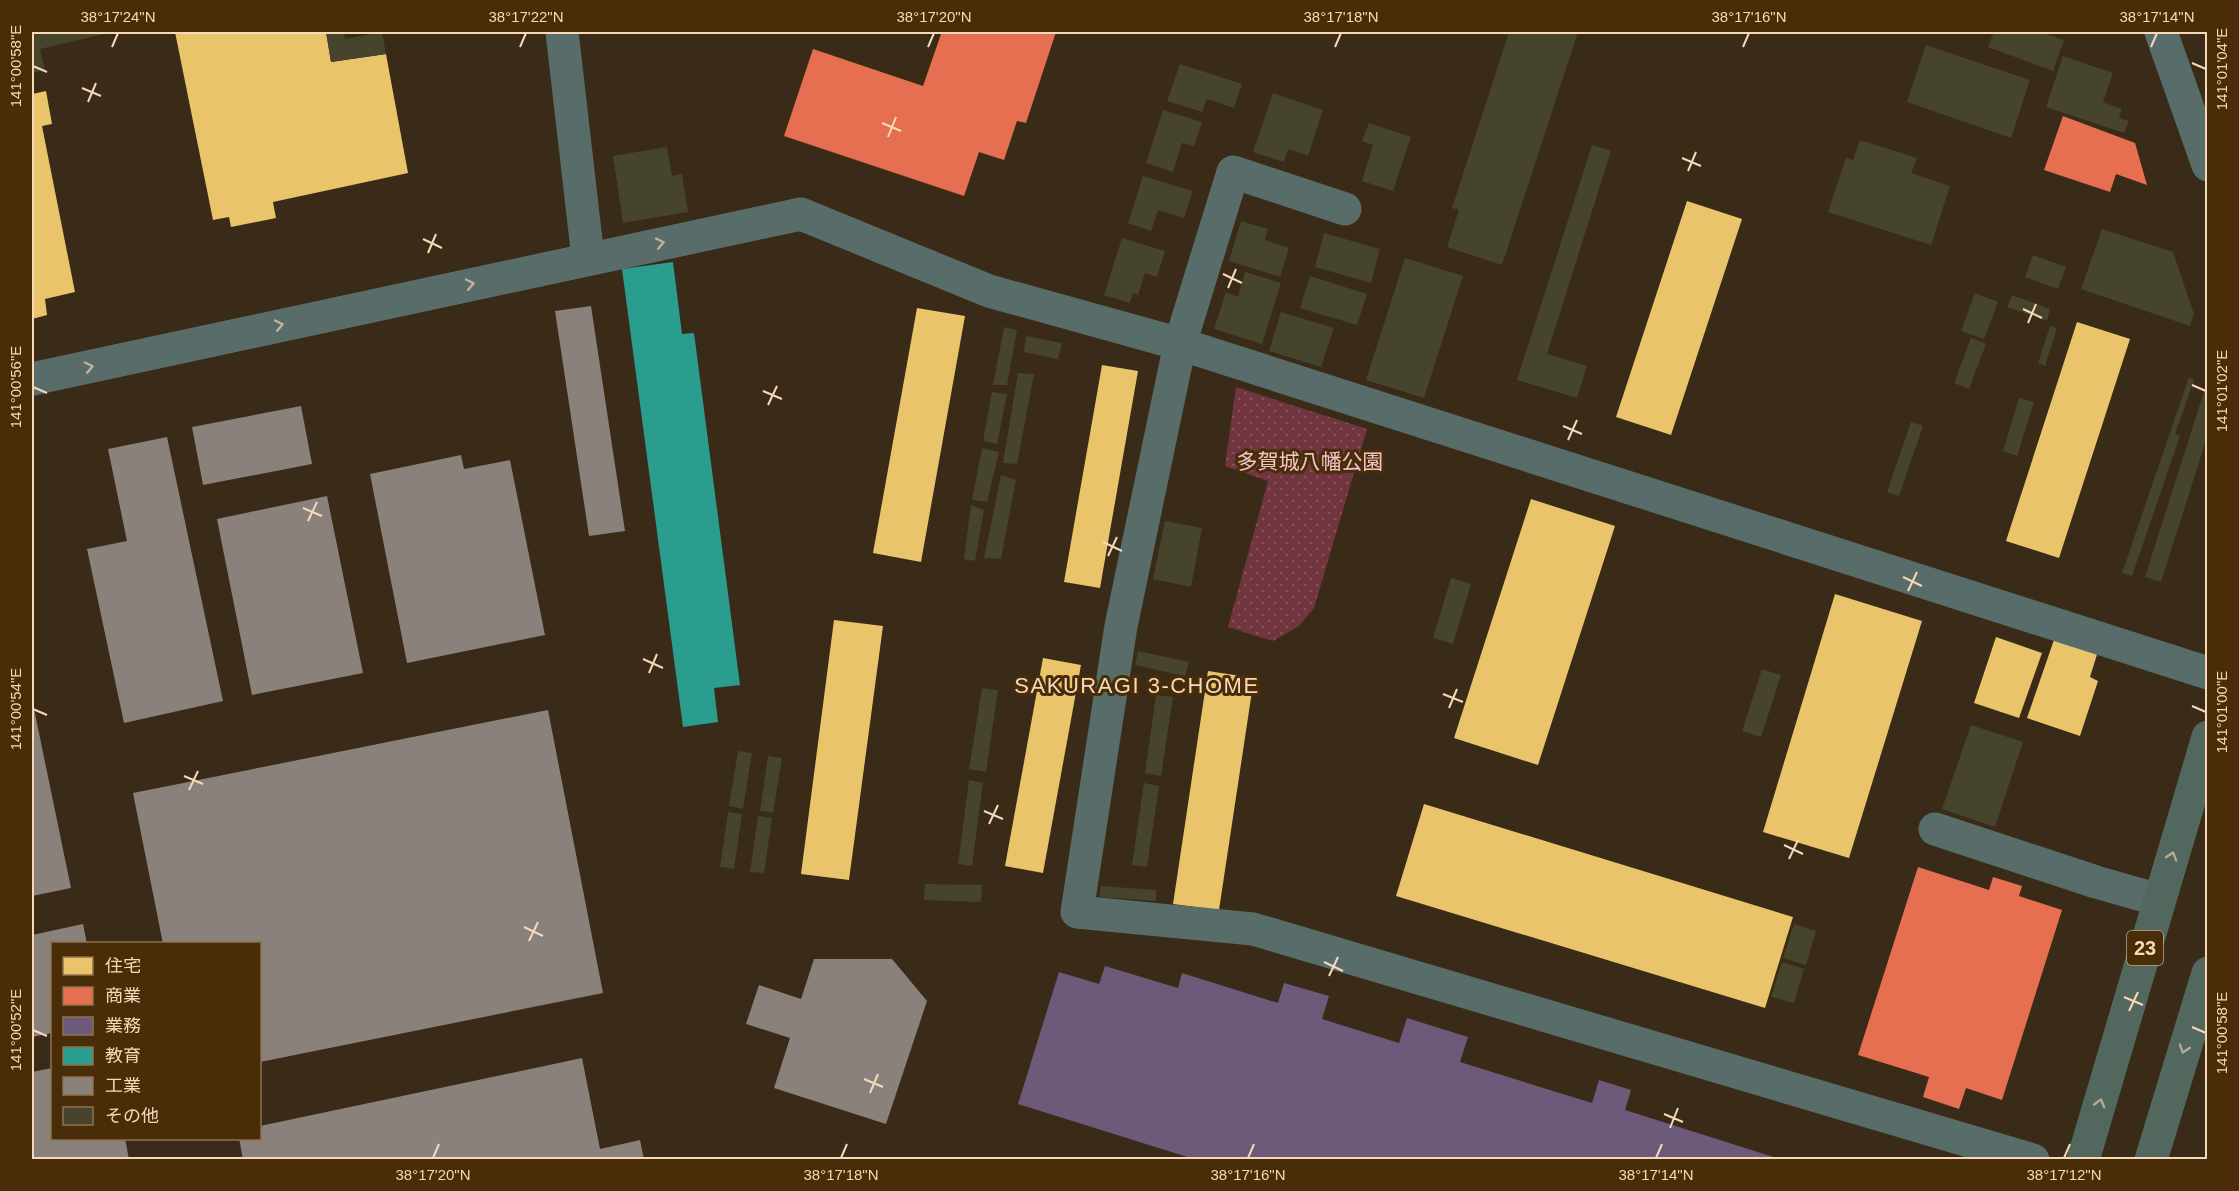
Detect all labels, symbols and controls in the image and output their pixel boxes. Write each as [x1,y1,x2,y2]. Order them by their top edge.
text: 38°17'24"N [80,8,156,25]
text: 38°17'22"N [488,8,564,25]
text: 38°17'20"N [896,8,972,25]
text: 38°17'18"N [1303,8,1379,25]
text: 38°17'16"N [1711,8,1787,25]
text: 38°17'14"N [2119,8,2195,25]
text: 141°00'58"E [7,25,24,107]
text: 141°01'04"E [2213,28,2230,110]
one-way arrow [655,237,665,250]
one-way arrow [464,278,474,291]
one-way arrow [274,319,284,332]
text: 141°00'56"E [7,346,24,428]
text: 141°01'02"E [2213,350,2230,432]
one-way arrow [83,361,93,374]
park label: 多賀城八幡公園 [1237,450,1384,473]
text: 141°00'54"E [7,668,24,750]
text: 141°01'00"E [2213,671,2230,753]
district label: SAKURAGI 3-CHOME [1014,673,1260,698]
one-way arrow [2165,851,2177,862]
road number: 23 [2127,931,2163,965]
legend [51,942,261,1140]
text: 住宅 [105,956,141,976]
text: 商業 [105,986,141,1006]
text: 141°00'52"E [7,989,24,1071]
text: 141°00'58"E [2213,992,2230,1074]
text: 業務 [105,1016,141,1036]
one-way arrow [2179,1043,2191,1054]
text: 教育 [105,1046,141,1066]
text: 工業 [105,1076,141,1096]
one-way arrow [2093,1098,2105,1109]
text: その他 [105,1106,159,1126]
text: 38°17'20"N [395,1166,471,1183]
text: 38°17'18"N [803,1166,879,1183]
text: 38°17'16"N [1210,1166,1286,1183]
text: 38°17'14"N [1618,1166,1694,1183]
text: 38°17'12"N [2026,1166,2102,1183]

